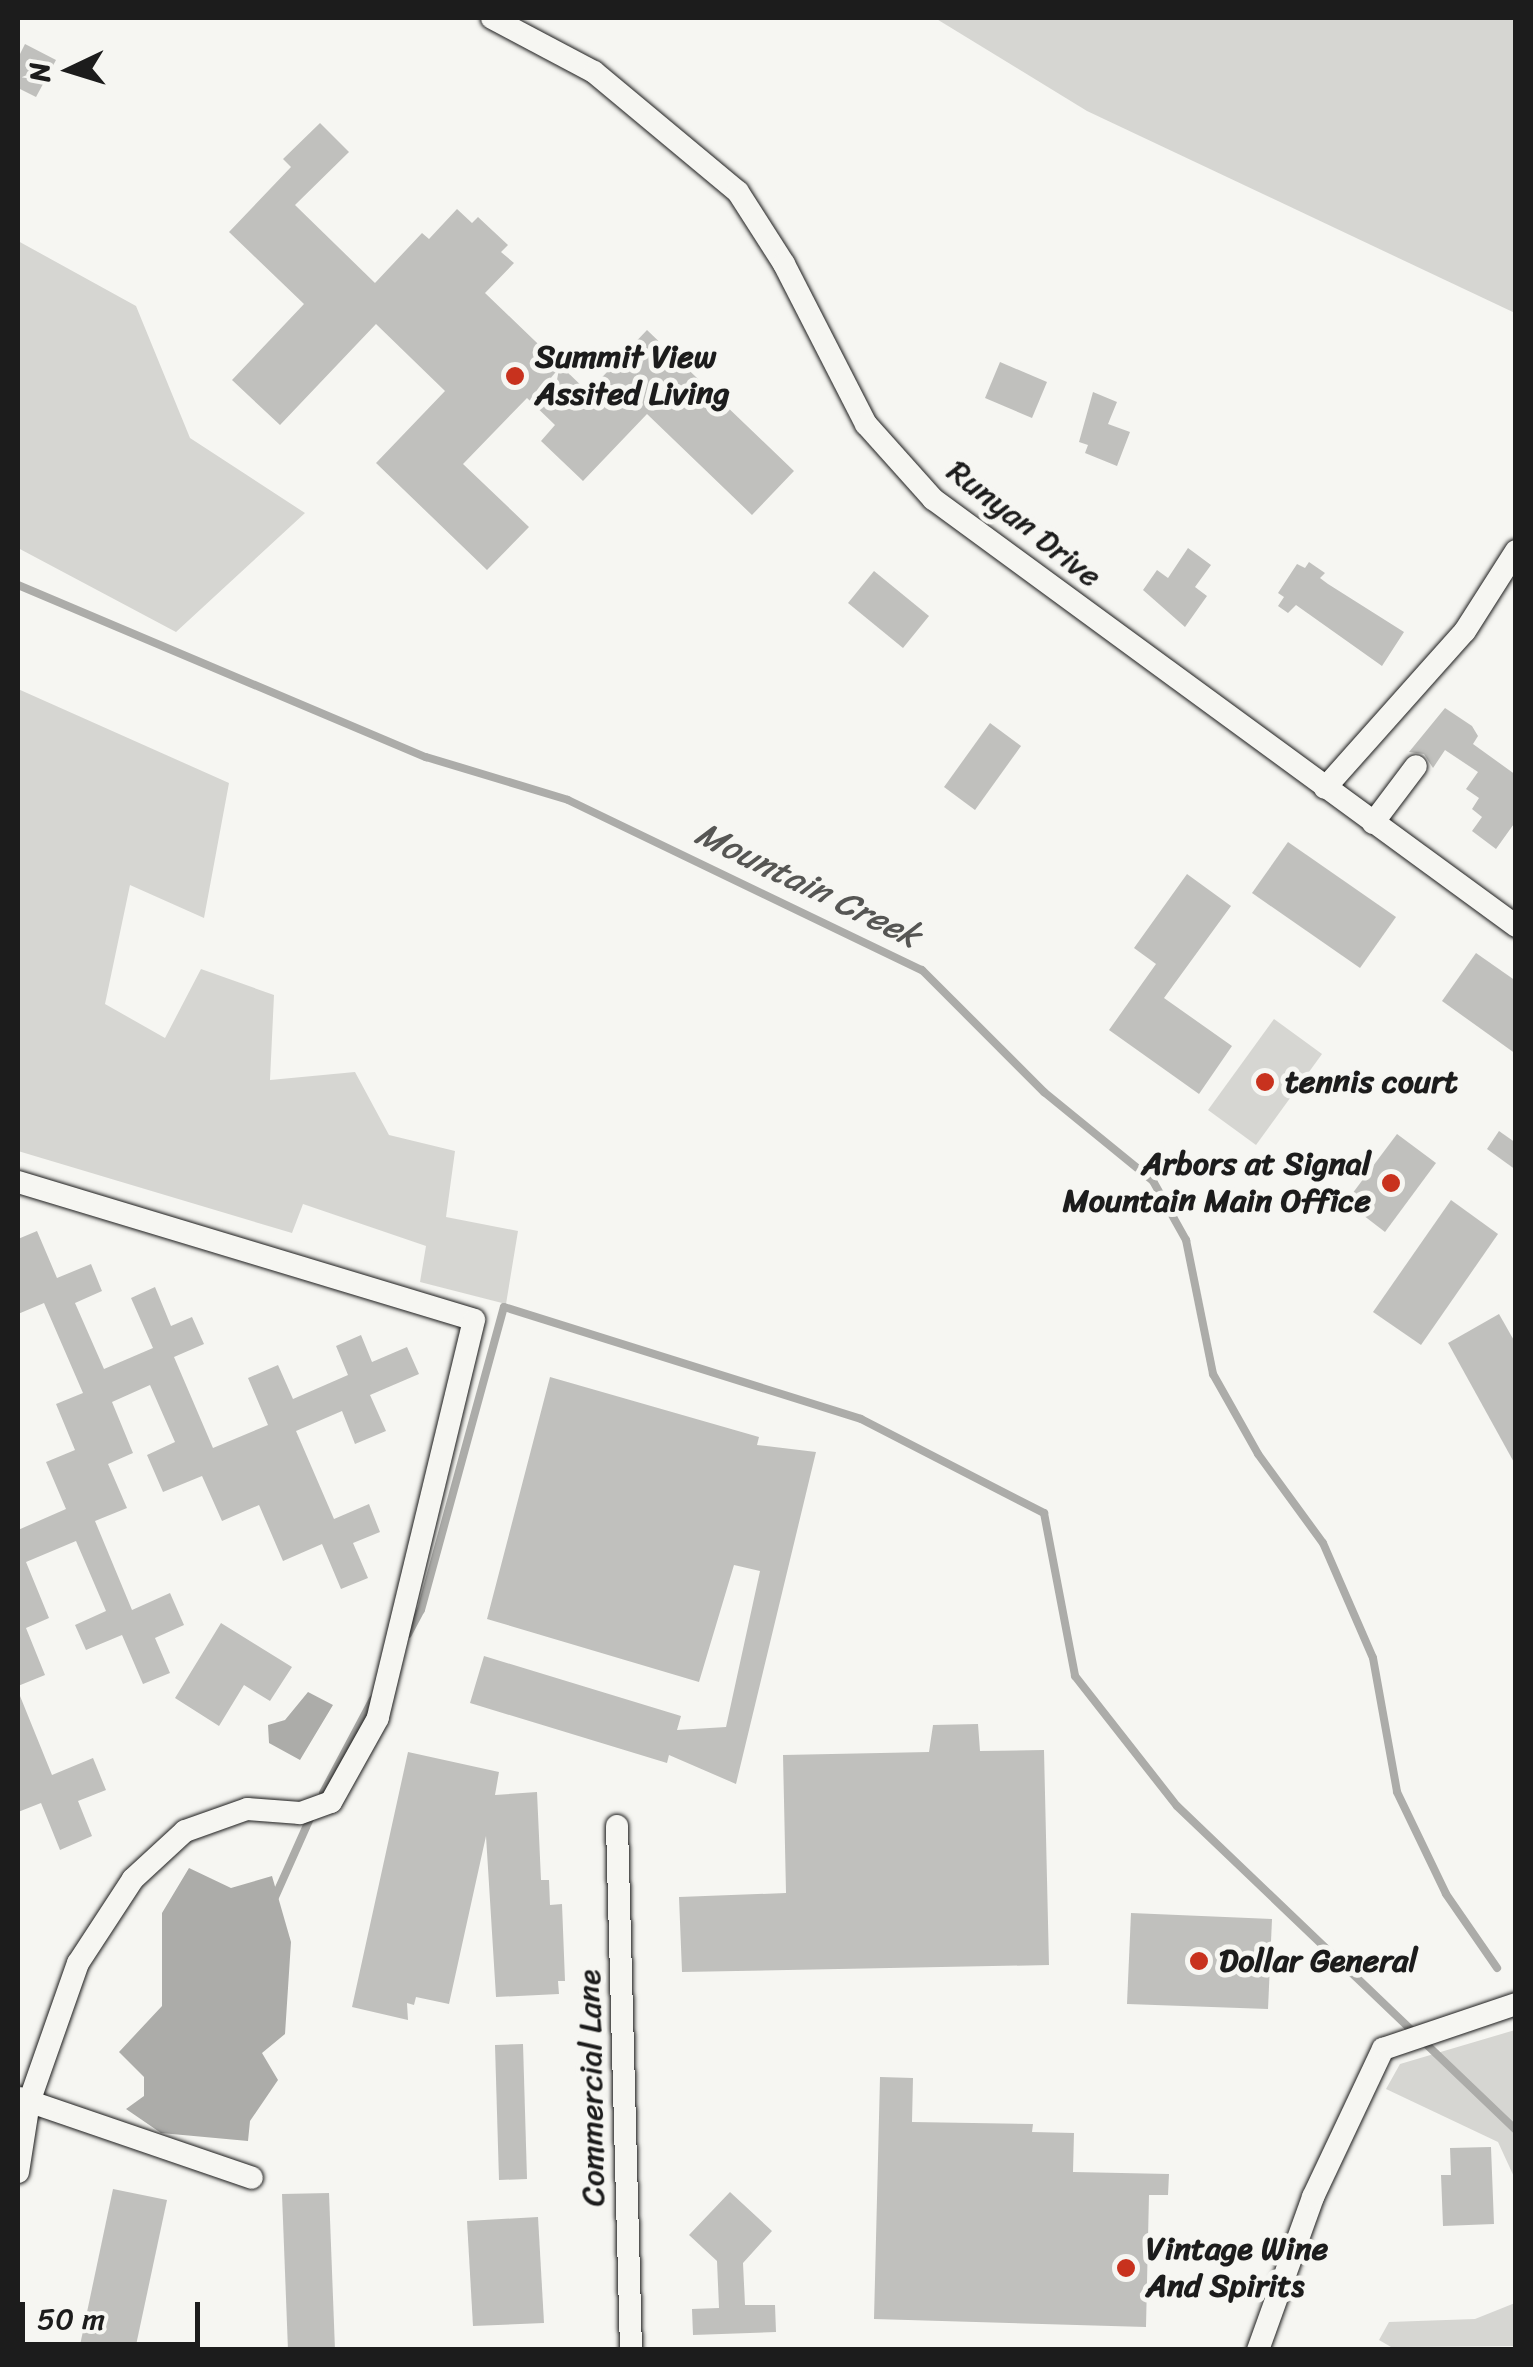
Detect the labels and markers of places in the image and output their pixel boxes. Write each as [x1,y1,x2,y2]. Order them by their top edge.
place label: Summit View Assited Living [535,339,730,414]
marker: Summit View Assited Living [504,365,526,387]
place label: tennis court [1285,1063,1457,1101]
marker: tennis court [1254,1071,1276,1093]
place label: Arbors at Signal Mountain Main Office [1063,1146,1371,1221]
marker: Arbors at Signal Mountain Main Office [1380,1172,1402,1194]
place label: Dollar General [1219,1942,1419,1980]
marker: Dollar General [1188,1950,1210,1972]
place label: Vintage Wine And Spirits [1146,2231,1328,2306]
marker: Vintage Wine And Spirits [1115,2257,1137,2279]

